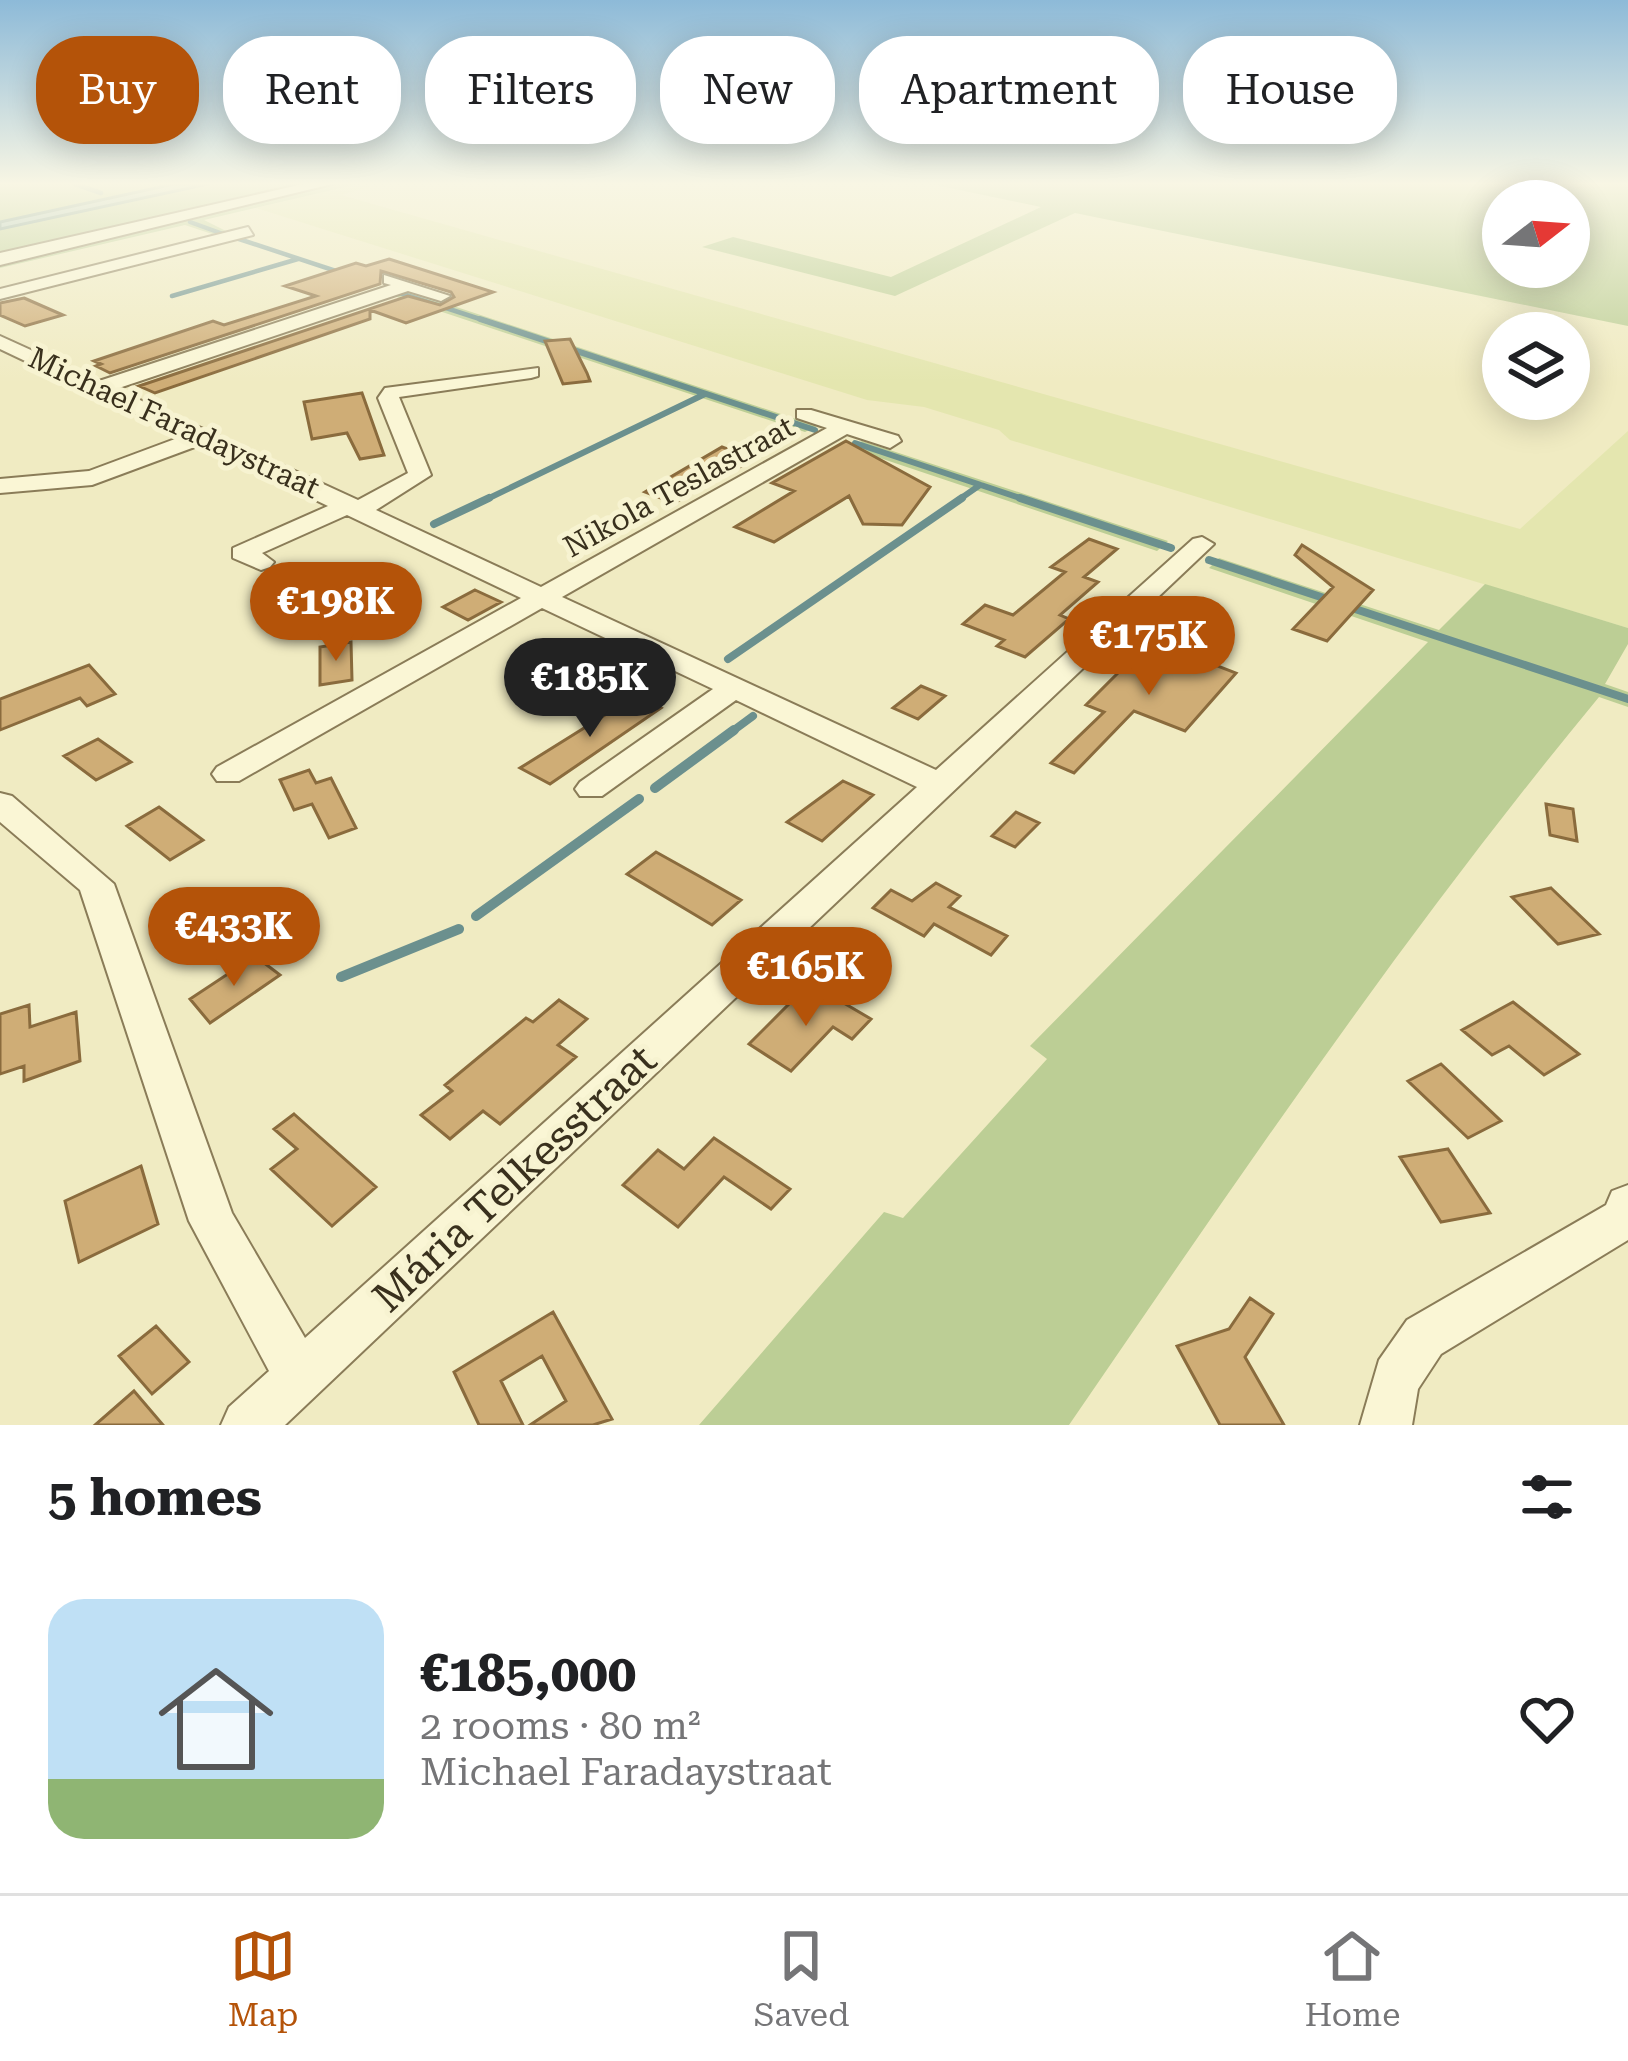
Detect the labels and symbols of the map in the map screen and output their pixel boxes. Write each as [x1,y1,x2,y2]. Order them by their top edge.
north arrow [1482,180,1590,288]
street label: Michael Faradaystraat [23,340,325,505]
street label: Nikola Teslastraat [557,409,800,564]
pin: €198K [252,562,420,664]
pin: €175K [1065,596,1233,698]
pin: €185K [506,638,674,740]
pin: €433K [150,887,318,989]
pin: €165K [722,927,890,1029]
street label: Mária Telkesstraat [363,1035,666,1322]

